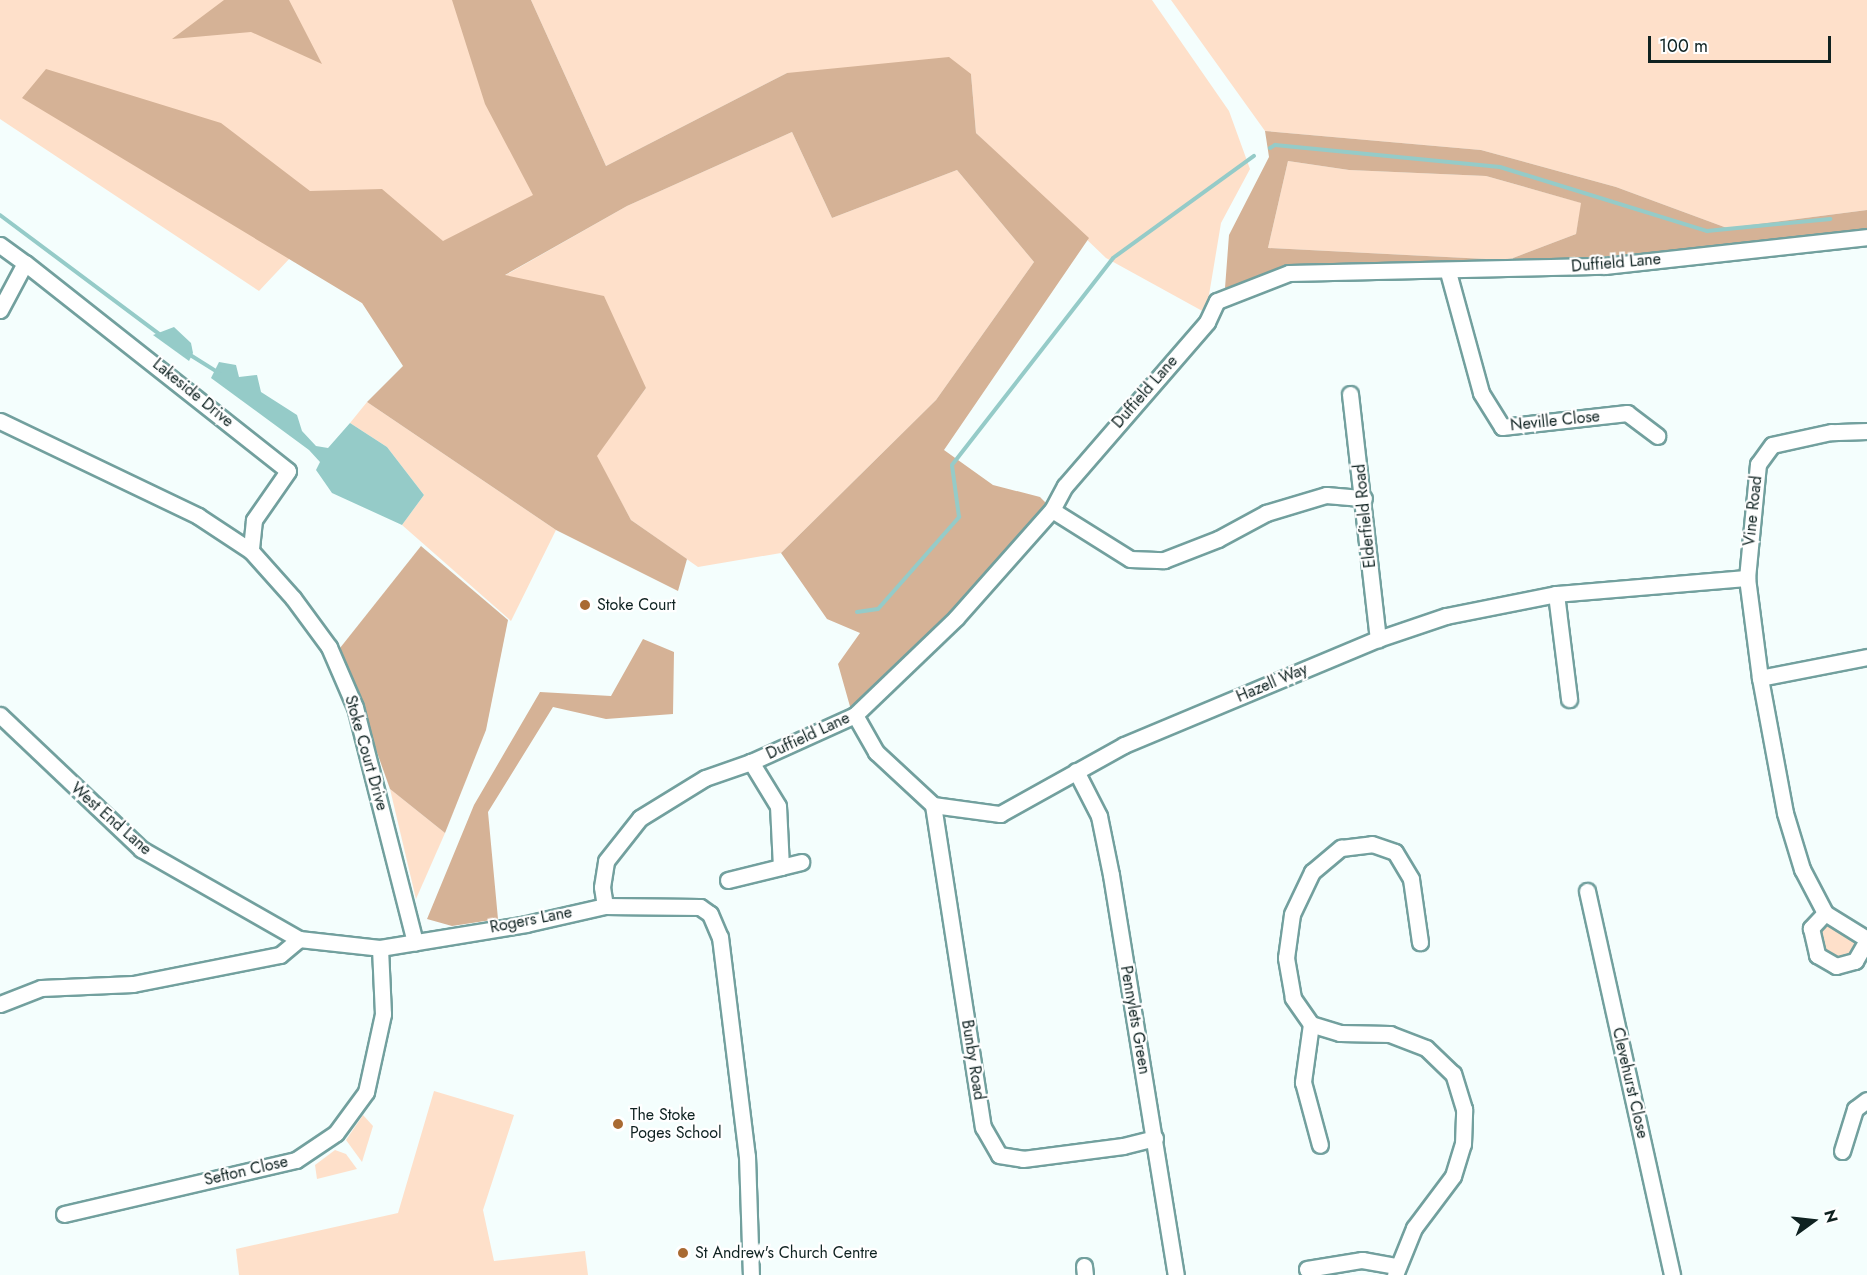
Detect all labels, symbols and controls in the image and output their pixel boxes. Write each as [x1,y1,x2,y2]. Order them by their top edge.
scale bar [1651,24,1834,62]
text: 100 m [1659,33,1708,59]
street label: Duffield Lane [1570,250,1662,276]
street label: Duffield Lane [1108,352,1182,432]
street label: Lakeside Drive [149,355,237,431]
street label: Neville Close [1509,407,1601,435]
street label: Elderfield Road [1350,463,1380,569]
street label: Vine Road [1740,475,1766,547]
place label: Stoke Court [597,595,676,615]
marker: Stoke Court [578,598,592,612]
street label: Hazell Way [1233,659,1311,707]
street label: Stoke Court Drive [340,693,392,813]
street label: Duffield Lane [763,708,853,764]
street label: West End Lane [67,779,155,859]
street label: Rogers Lane [488,903,574,937]
street label: Pennylets Green [1116,964,1154,1076]
street label: Bunby Road [957,1019,989,1101]
street label: Clevehurst Close [1608,1026,1652,1140]
place label: The Stoke Poges School [630,1105,722,1143]
marker: The Stoke Poges School [611,1117,625,1131]
street label: Sefton Close [202,1152,290,1190]
north arrow [1783,1191,1843,1251]
text: N [1818,1207,1844,1225]
place label: St Andrew's Church Centre [695,1243,878,1263]
marker: St Andrew's Church Centre [676,1246,690,1260]

